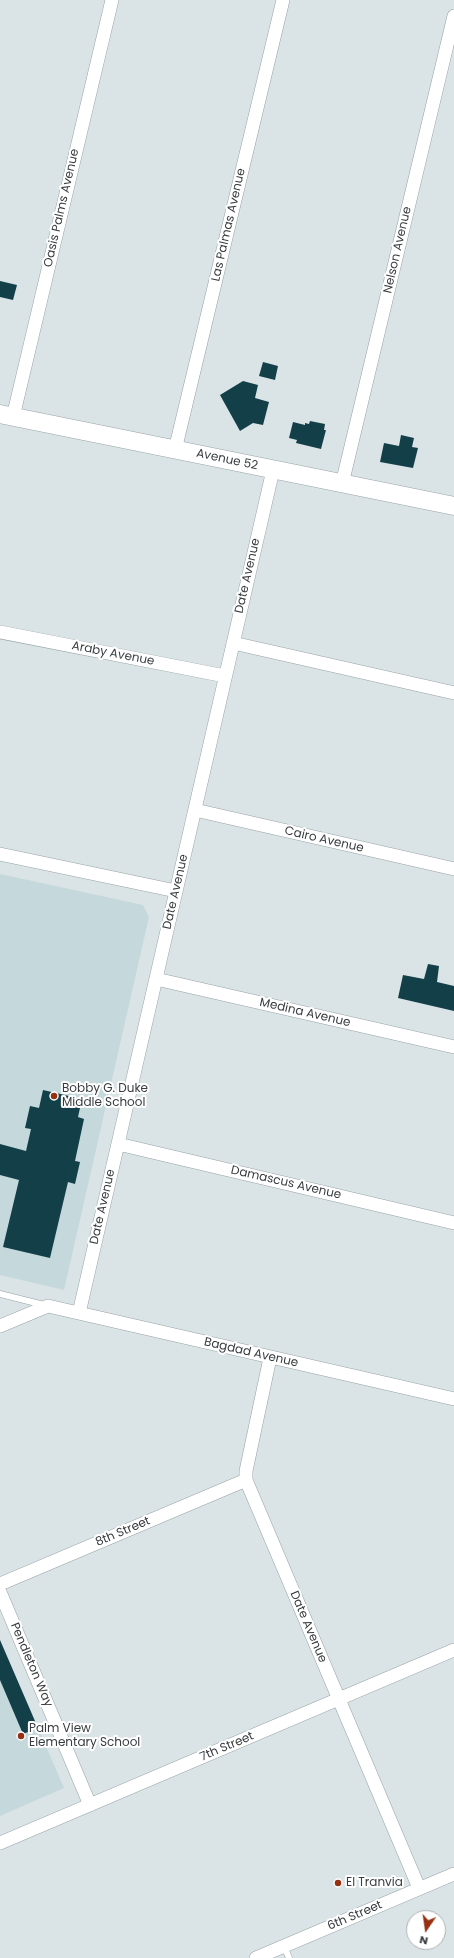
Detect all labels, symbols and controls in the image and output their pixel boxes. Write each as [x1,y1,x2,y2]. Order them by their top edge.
street label: Oasis Palms Avenue [41,147,83,269]
street label: Las Palmas Avenue [209,167,249,283]
street label: Nelson Avenue [381,205,415,295]
street label: Avenue 52 [195,446,259,474]
street label: Date Avenue [232,537,264,615]
street label: Araby Avenue [70,639,156,669]
street label: Cairo Avenue [283,824,365,856]
street label: Date Avenue [160,853,192,931]
street label: Medina Avenue [258,996,352,1030]
place label: Bobby G. Duke Middle School [62,1082,148,1110]
marker: Bobby G. Duke Middle School [49,1091,59,1101]
street label: Damascus Avenue [229,1163,343,1203]
street label: Date Avenue [87,1168,119,1246]
street label: Bagdad Avenue [203,1335,299,1371]
street label: 8th Street [94,1514,152,1550]
street label: Date Avenue [286,1589,330,1665]
street label: Pendleton Way [7,1621,55,1709]
place label: Palm View Elementary School [29,1722,140,1750]
street label: 7th Street [198,1729,256,1765]
marker: Palm View Elementary School [16,1731,26,1741]
place label: El Tranvia [346,1876,403,1890]
marker: El Tranvia [333,1878,343,1888]
street label: 6th Street [325,1898,385,1934]
north arrow [406,1910,446,1950]
text: N [418,1932,429,1949]

